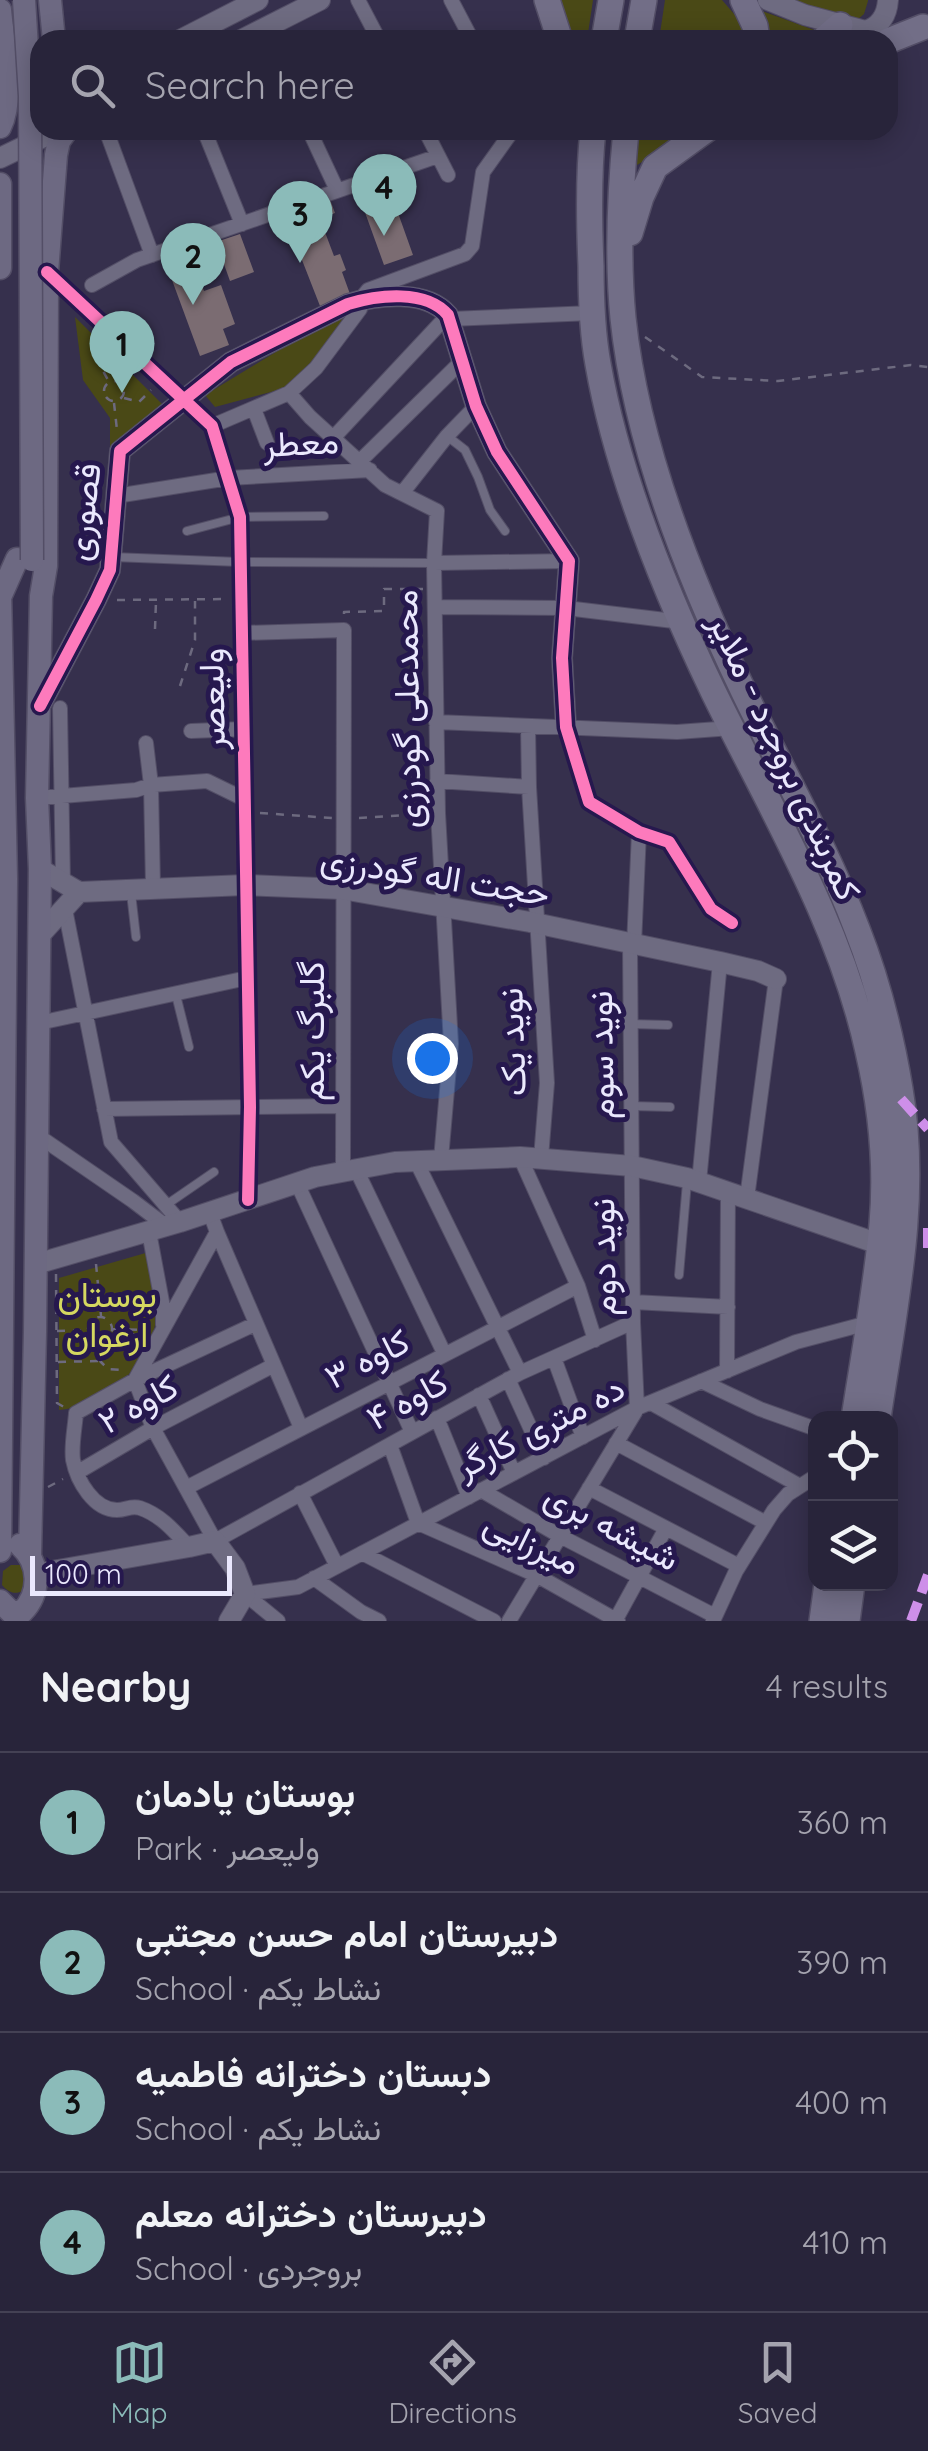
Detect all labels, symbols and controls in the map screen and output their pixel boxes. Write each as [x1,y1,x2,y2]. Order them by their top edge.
search box [30,30,898,140]
icon: search [65,58,120,113]
text: Search here [145,61,355,109]
pin: 4 [352,154,416,236]
pin: 3 [268,180,332,263]
pin: 2 [160,222,226,305]
pin: 1 [90,310,154,393]
street label: معطر [261,418,340,467]
street label: قصوری [54,460,111,563]
street label: محمدعلی گودرزی [382,589,431,829]
street label: کمربندی بروجرد - ملایر [699,605,872,907]
street label: ولیعصر [188,648,235,751]
street label: حجت اله گودرزی [317,835,553,916]
street label: گلبرگ یکم [289,961,335,1101]
street label: نوید یک [487,987,536,1097]
street label: نوید سوم [577,990,625,1120]
your location [407,1033,458,1084]
street label: نوید دوم [579,1198,627,1316]
park label: بوستان ارغوان [57,1272,157,1357]
street label: کاوه ۳ [317,1318,417,1399]
street label: کاوه ۴ [358,1359,455,1440]
street label: کاوه ۲ [90,1363,186,1444]
street label: ده متری کارگر [447,1365,632,1489]
map controls [808,1411,898,1591]
button: locate [808,1411,898,1501]
street label: شیشه بری [537,1472,687,1581]
street label: میرزایی [477,1500,588,1585]
button: layers [808,1501,898,1591]
scale bar [30,1551,232,1596]
text: 100 m [45,1556,122,1591]
text: Nearby [40,1660,191,1713]
text: 4 results [766,1666,888,1706]
text: بوستان یادمان [135,1769,355,1817]
text: 1 [66,1802,79,1842]
text: 360 m [797,1802,888,1842]
text: Park · ولیعصر [135,1828,320,1868]
text: دبیرستان امام حسن مجتبی [135,1909,558,1957]
text: 2 [63,1942,82,1982]
text: 390 m [796,1942,888,1982]
text: School · نشاط یکم [135,1968,381,2008]
text: دبستان دخترانه فاطمیه [135,2049,492,2097]
text: 3 [64,2082,81,2122]
text: 400 m [795,2082,888,2122]
text: School · نشاط یکم [135,2108,381,2148]
text: دبیرستان دخترانه معلم [135,2189,487,2237]
text: 4 [63,2222,82,2262]
text: 410 m [803,2222,888,2262]
text: School · بروجردی [135,2248,362,2288]
tab: Map [110,2335,168,2430]
tab: Directions [388,2335,517,2430]
tab: Saved [738,2335,818,2430]

